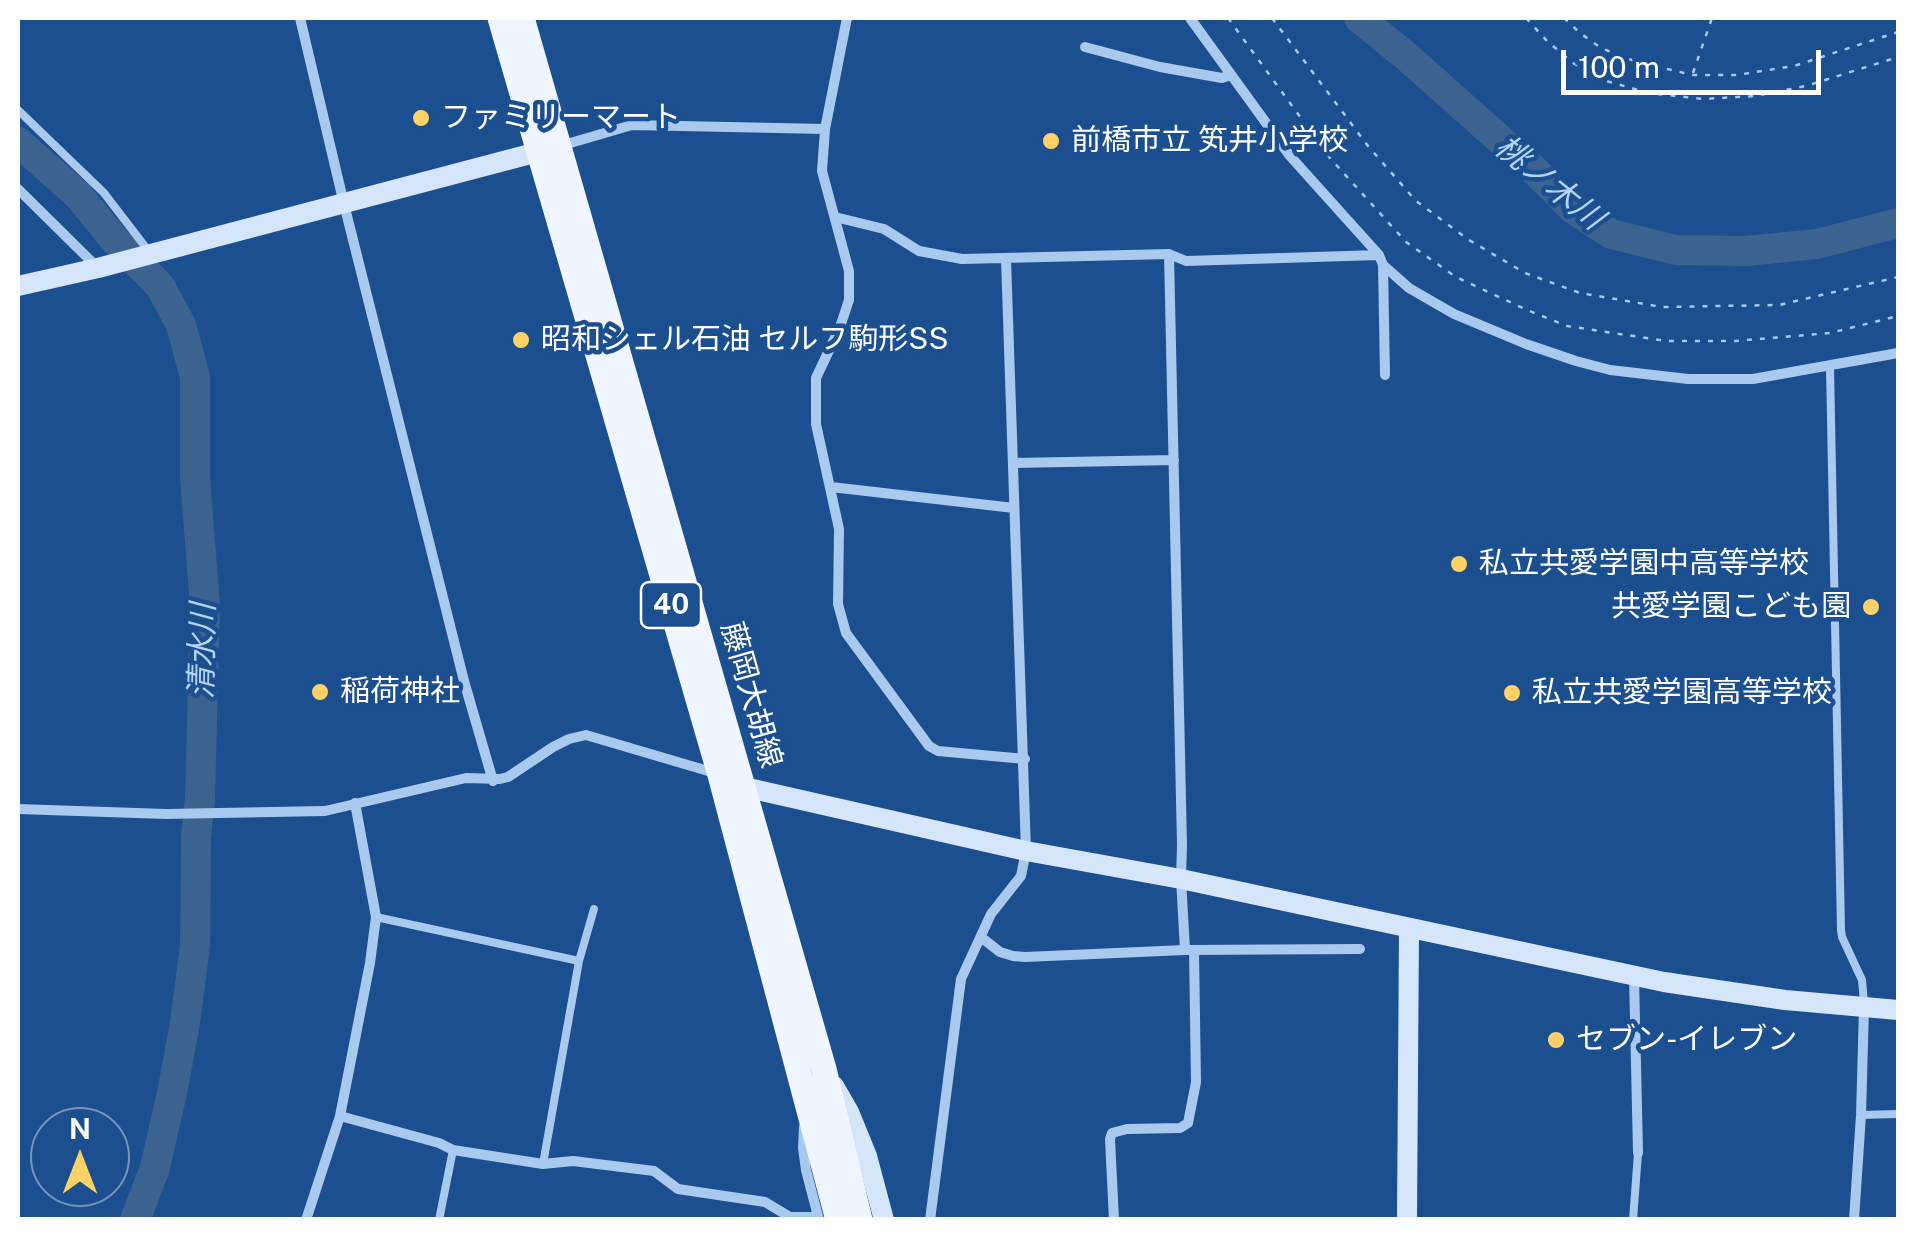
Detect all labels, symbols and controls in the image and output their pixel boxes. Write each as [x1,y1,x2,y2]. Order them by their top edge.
scale bar [1566,30,1826,92]
text: 100 m [1578,49,1660,85]
place label: ファミリーマート [441,100,681,136]
marker: ファミリーマート [410,107,432,129]
place label: 前橋市立 笂井小学校 [1071,123,1348,159]
water label: 桃ノ木川 [1487,128,1611,238]
marker: 前橋市立 笂井小学校 [1040,130,1062,152]
place label: 昭和シェル石油 セルフ駒形SS [541,322,949,358]
marker: 昭和シェル石油 セルフ駒形SS [510,329,532,351]
place label: 私立共愛学園中高等学校 [1479,546,1809,582]
marker: 私立共愛学園中高等学校 [1448,553,1470,575]
road number: 40 [641,582,701,628]
place label: 共愛学園こども園 [1611,589,1851,625]
marker: 共愛学園こども園 [1860,596,1882,618]
water label: 清水川 [183,603,223,699]
street label: 藤岡大胡線 [713,618,789,772]
place label: 稲荷神社 [340,674,460,710]
place label: 私立共愛学園高等学校 [1532,675,1832,711]
marker: 稲荷神社 [309,681,331,703]
marker: 私立共愛学園高等学校 [1501,682,1523,704]
place label: セブン-イレブン [1576,1022,1797,1058]
marker: セブン-イレブン [1545,1029,1567,1051]
north arrow [30,1107,130,1207]
text: N [69,1112,91,1145]

